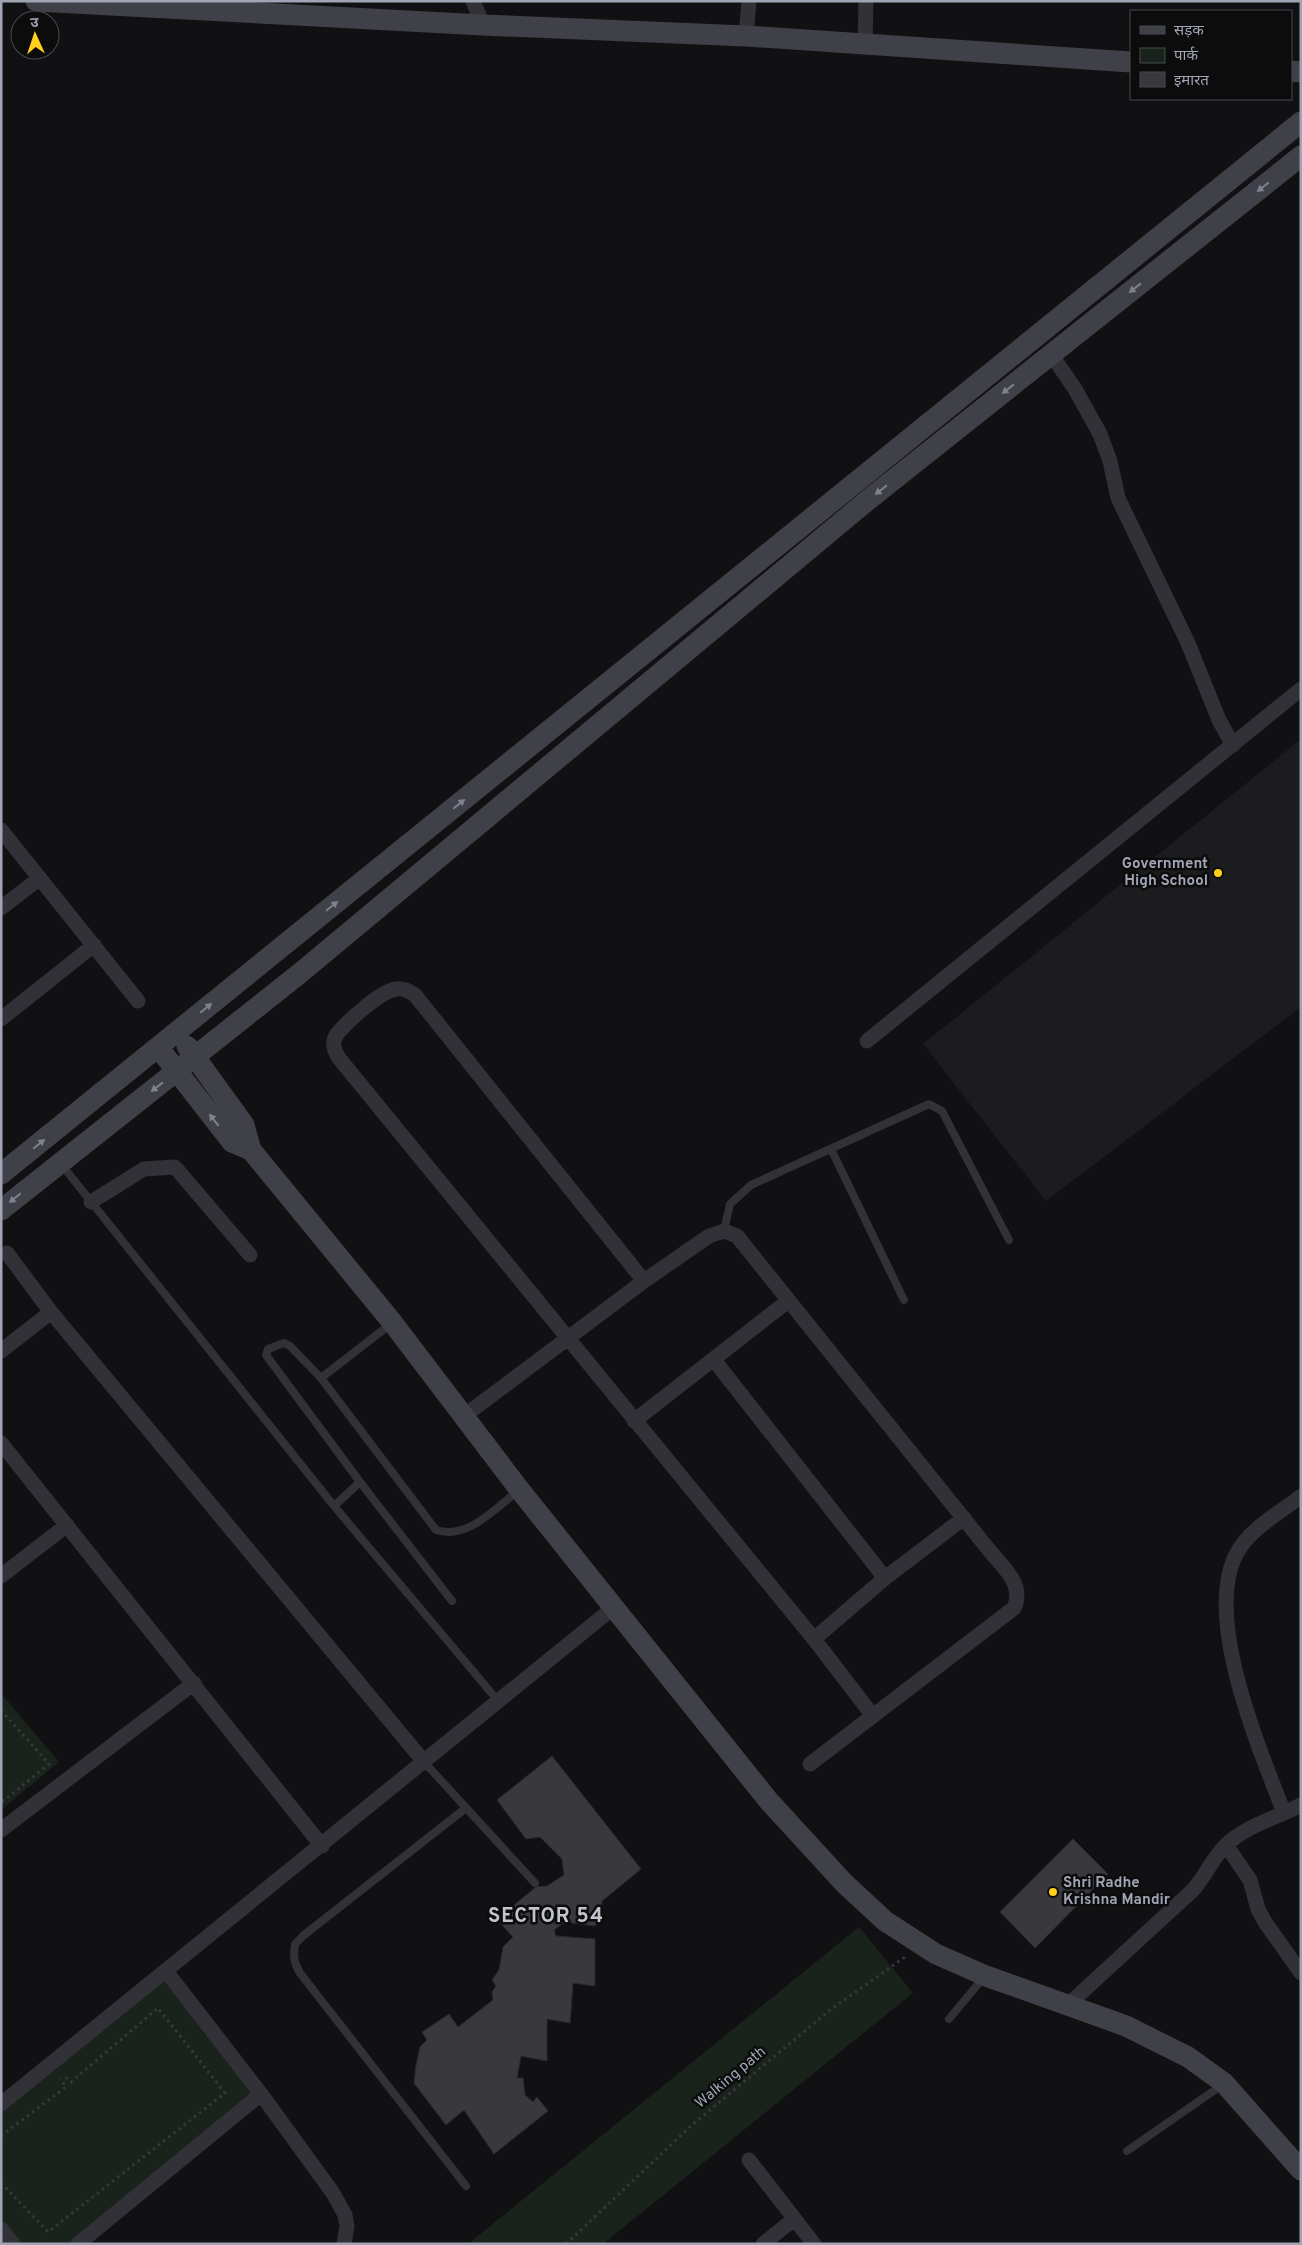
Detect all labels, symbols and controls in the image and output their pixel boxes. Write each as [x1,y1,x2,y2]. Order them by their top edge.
north arrow [10,10,60,60]
legend [1130,10,1292,100]
text: उ [30,15,40,32]
text: सड़क [1174,22,1204,41]
text: पार्क [1174,46,1198,66]
text: इमारत [1174,72,1209,91]
one-way arrow [1256,181,1269,192]
one-way arrow [1129,282,1142,293]
one-way arrow [1002,383,1015,394]
one-way arrow [874,484,887,495]
one-way arrow [452,798,465,809]
place label: Government High School [1122,855,1208,891]
marker: Government High School [1212,867,1224,879]
one-way arrow [326,901,339,912]
one-way arrow [199,1003,212,1014]
one-way arrow [151,1082,164,1093]
one-way arrow [209,1114,220,1127]
one-way arrow [32,1138,45,1149]
one-way arrow [9,1193,22,1204]
place label: Shri Radhe Krishna Mandir [1063,1874,1171,1910]
marker: Shri Radhe Krishna Mandir [1047,1886,1059,1898]
district label: SECTOR 54 [488,1904,604,1930]
street label: Walking path [692,2043,770,2113]

